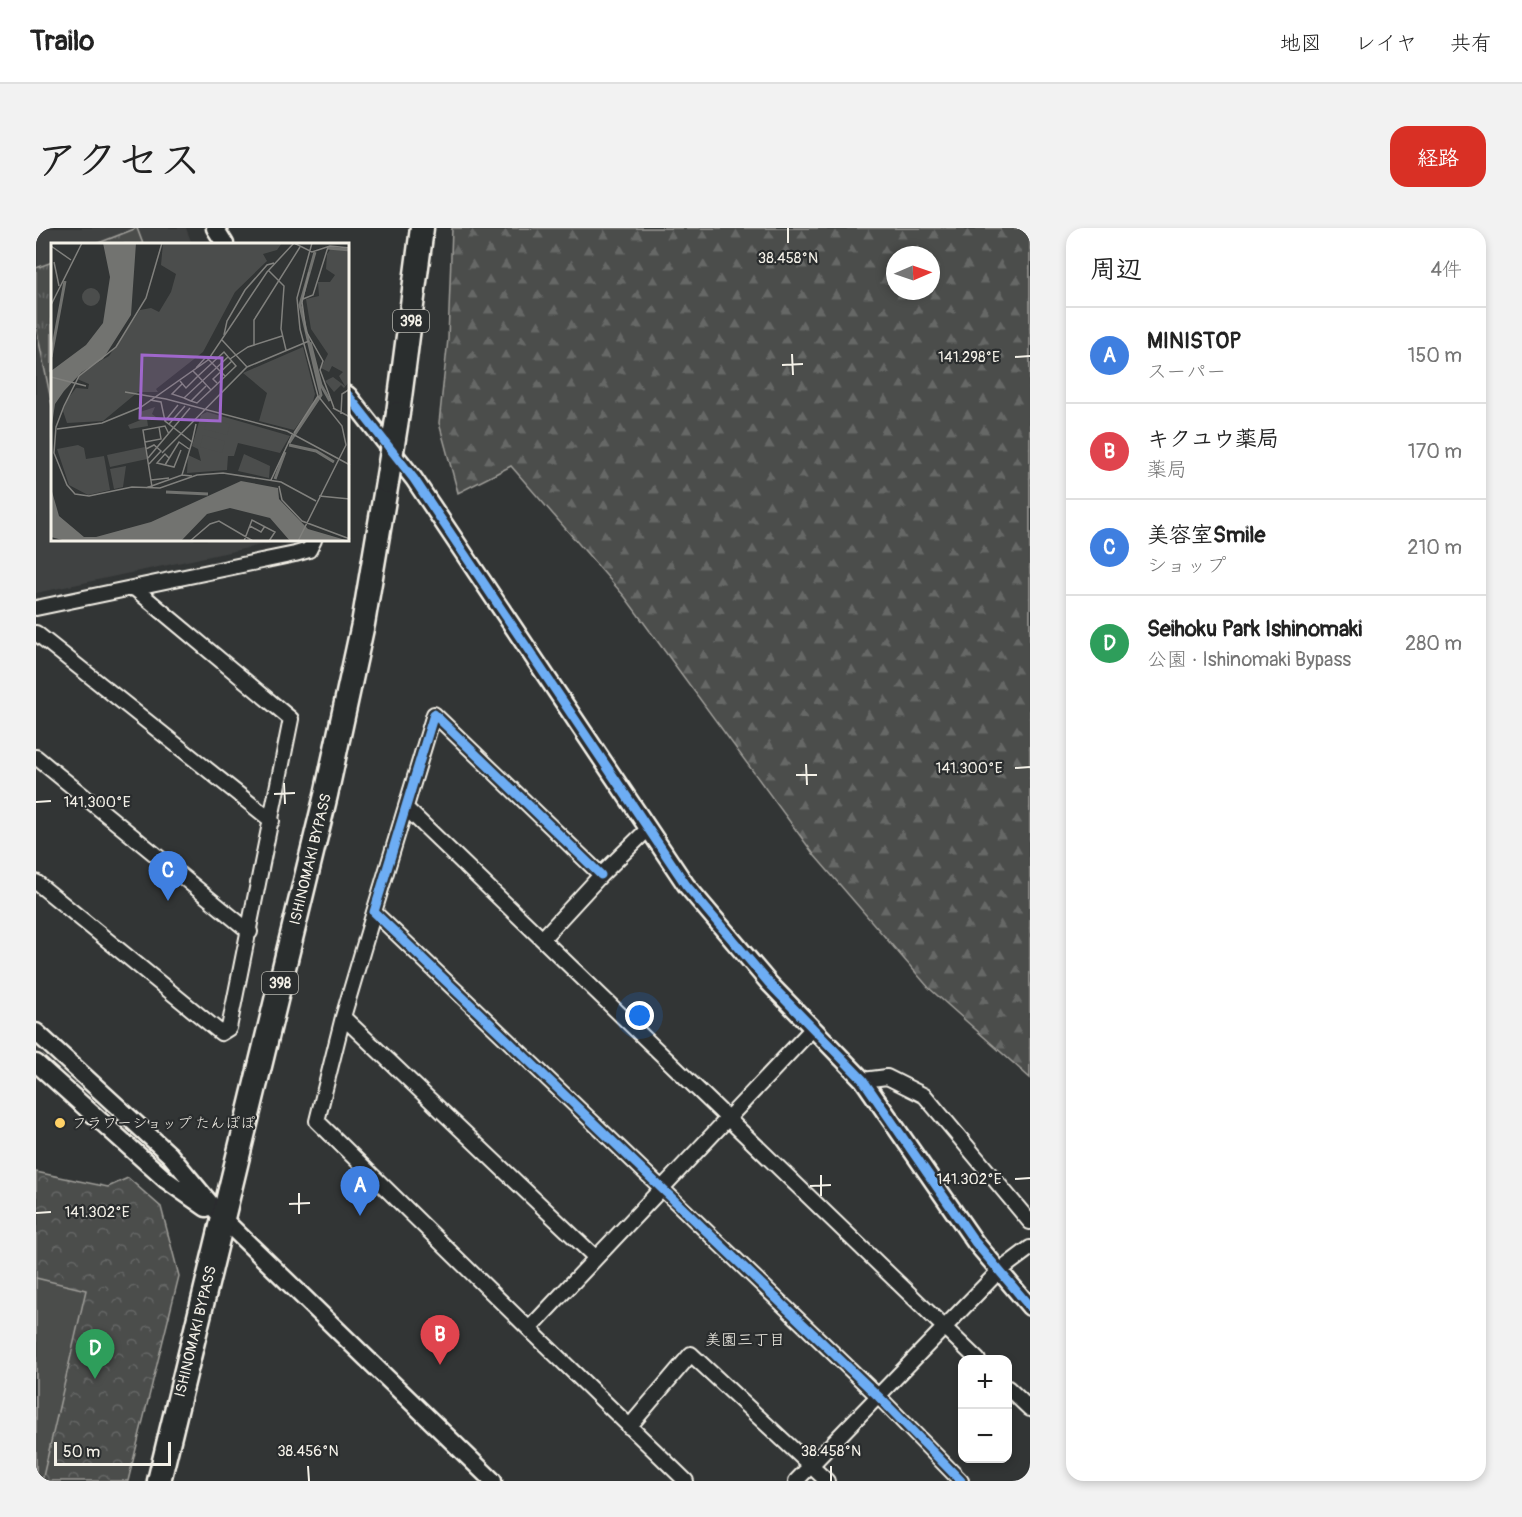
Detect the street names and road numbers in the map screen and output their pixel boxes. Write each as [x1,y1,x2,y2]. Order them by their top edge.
road number: 398 [393,310,429,332]
street label: ISHINOMAKI BYPASS [285,792,336,927]
road number: 398 [262,972,298,994]
street label: ISHINOMAKI BYPASS [170,1264,221,1399]

